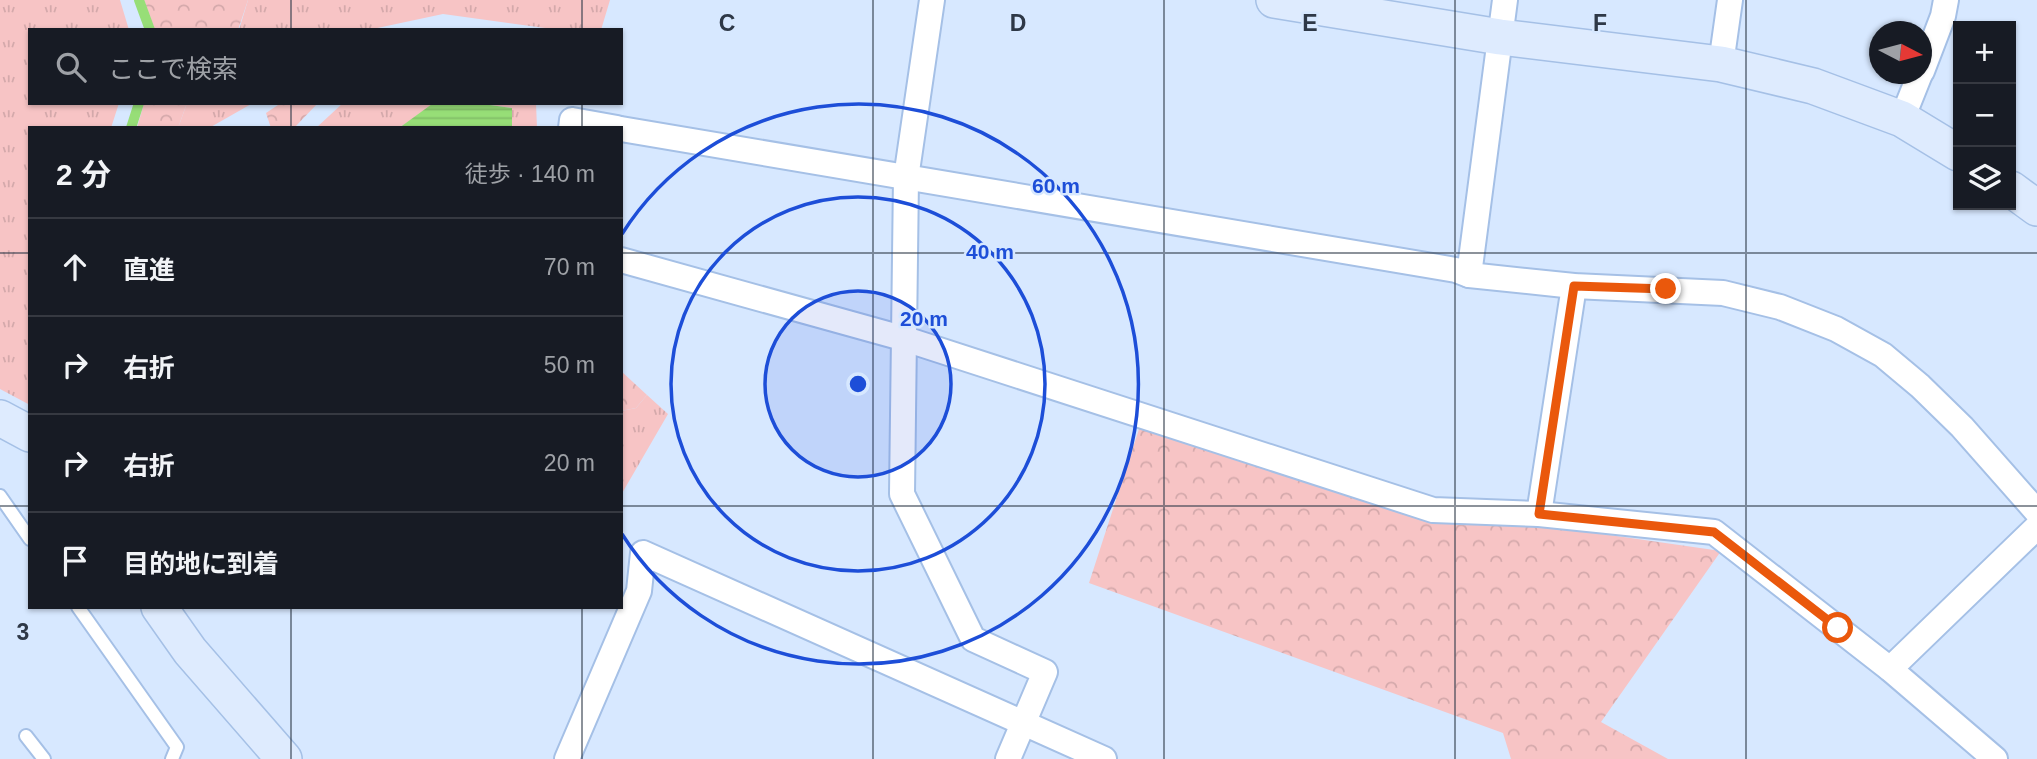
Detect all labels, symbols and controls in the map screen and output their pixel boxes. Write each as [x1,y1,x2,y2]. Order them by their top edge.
text: C [719,10,735,36]
text: D [1010,10,1026,36]
text: E [1302,10,1318,36]
text: F [1593,10,1607,36]
north arrow [1869,21,1932,84]
map controls [1953,21,2016,210]
button: + [1953,21,2016,84]
search box [28,28,623,105]
icon: search [52,48,90,86]
text: ここで検索 [108,54,238,84]
button: − [1953,84,2016,147]
button: layers [1953,147,2016,210]
text: 2 分 [56,158,111,191]
text: 徒歩 · 140 m [465,161,595,187]
text: 60 m [1032,174,1080,197]
text: 40 m [966,240,1014,263]
icon: ahead [56,248,94,286]
text: 70 m [544,254,595,280]
text: 直進 [123,255,175,285]
route end [1650,273,1681,304]
text: 20 m [900,307,948,330]
icon: right [56,346,94,384]
text: 50 m [544,352,595,378]
text: 右折 [123,353,175,383]
centre of rings [846,372,870,396]
icon: right [56,444,94,482]
text: 20 m [544,450,595,476]
text: 右折 [123,451,175,481]
icon: arrive [56,542,94,580]
text: 目的地に到着 [123,549,279,579]
route start [1822,612,1853,643]
text: 3 [17,619,29,645]

